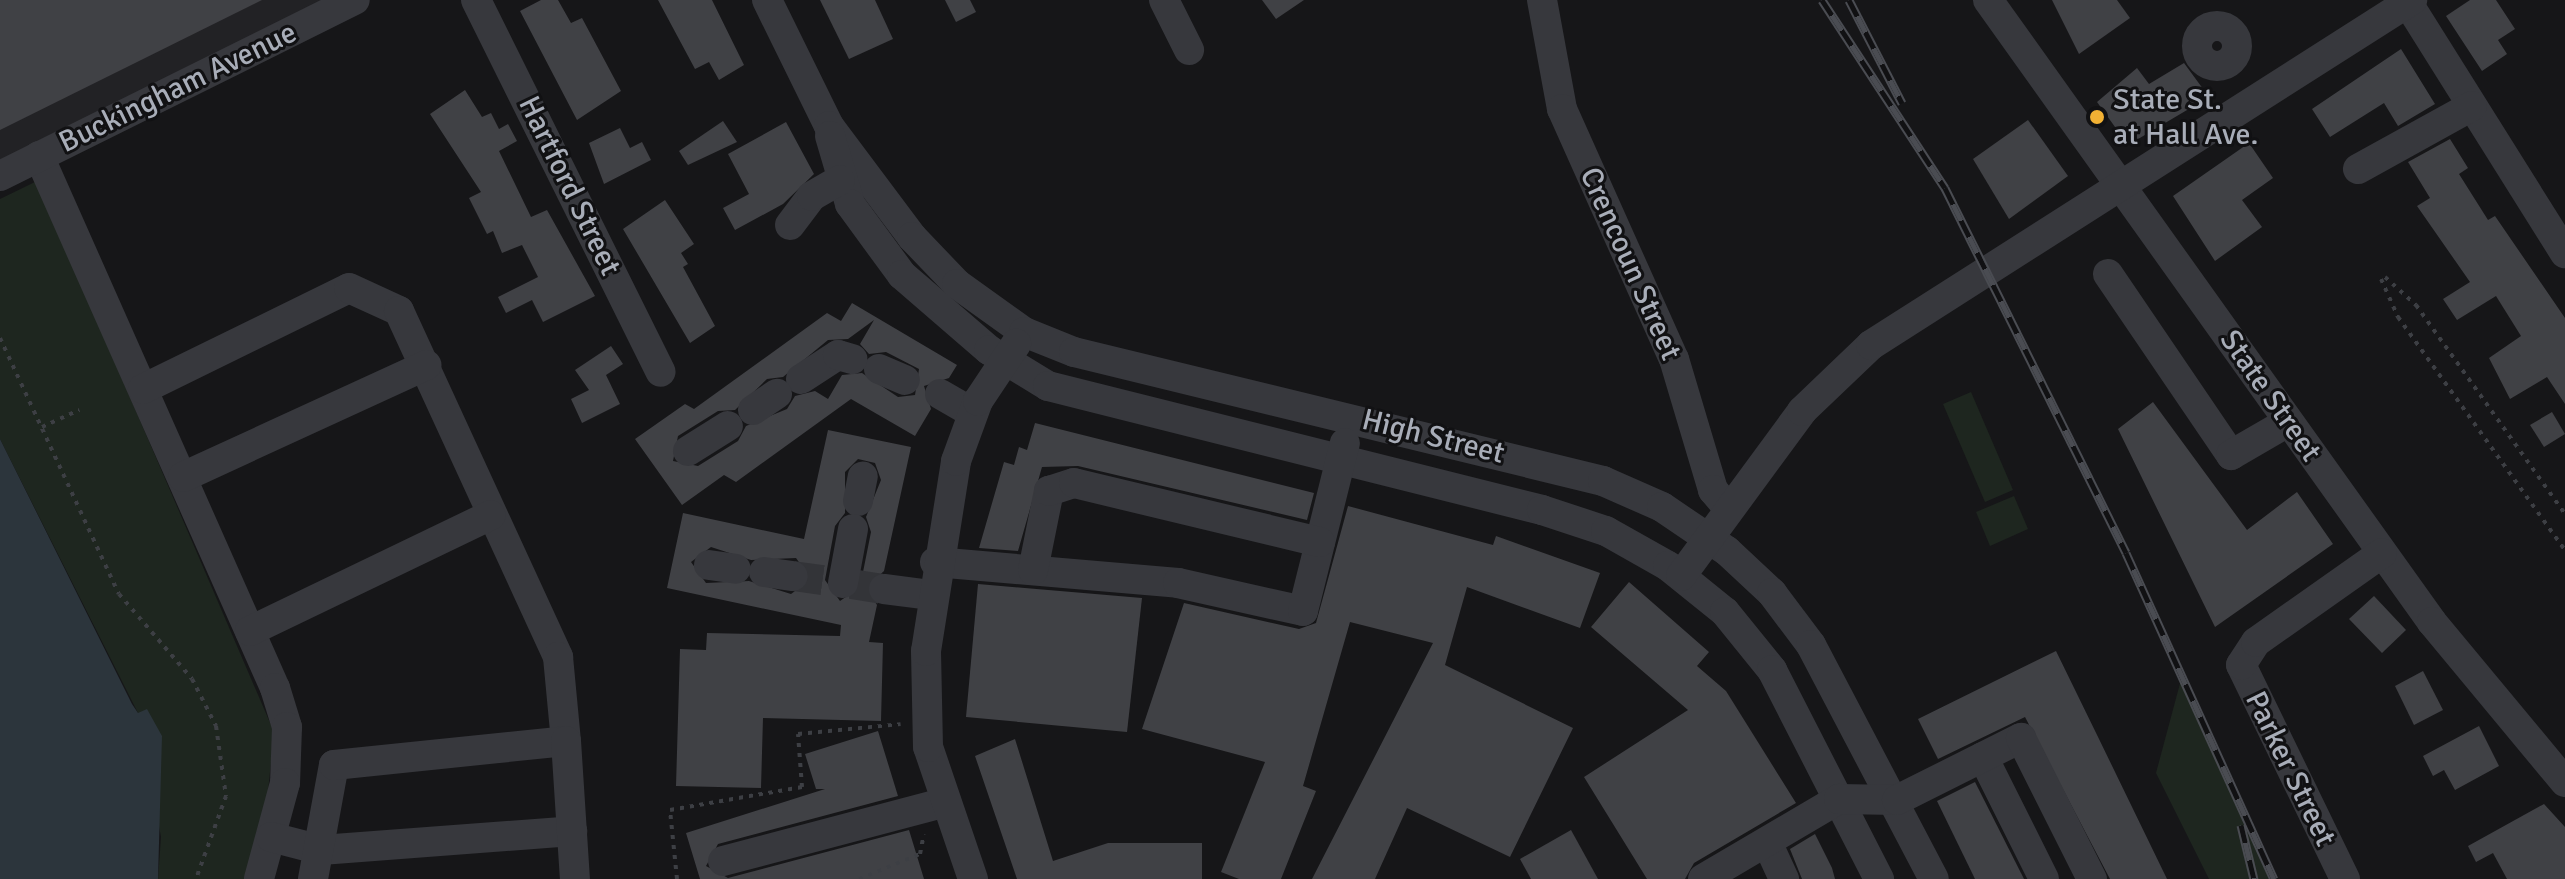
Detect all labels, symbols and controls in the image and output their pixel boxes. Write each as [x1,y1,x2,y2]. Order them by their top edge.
street label: Buckingham Avenue [53,15,303,161]
place label: State St. at Hall Ave. [2113,82,2258,152]
street label: Hartford Street [510,90,628,282]
marker: State St. at Hall Ave. [2088,108,2106,126]
street label: Crencoun Street [1571,162,1689,366]
street label: State Street [2212,323,2328,469]
street label: High Street [1358,402,1508,472]
street label: Parker Street [2237,686,2343,852]

